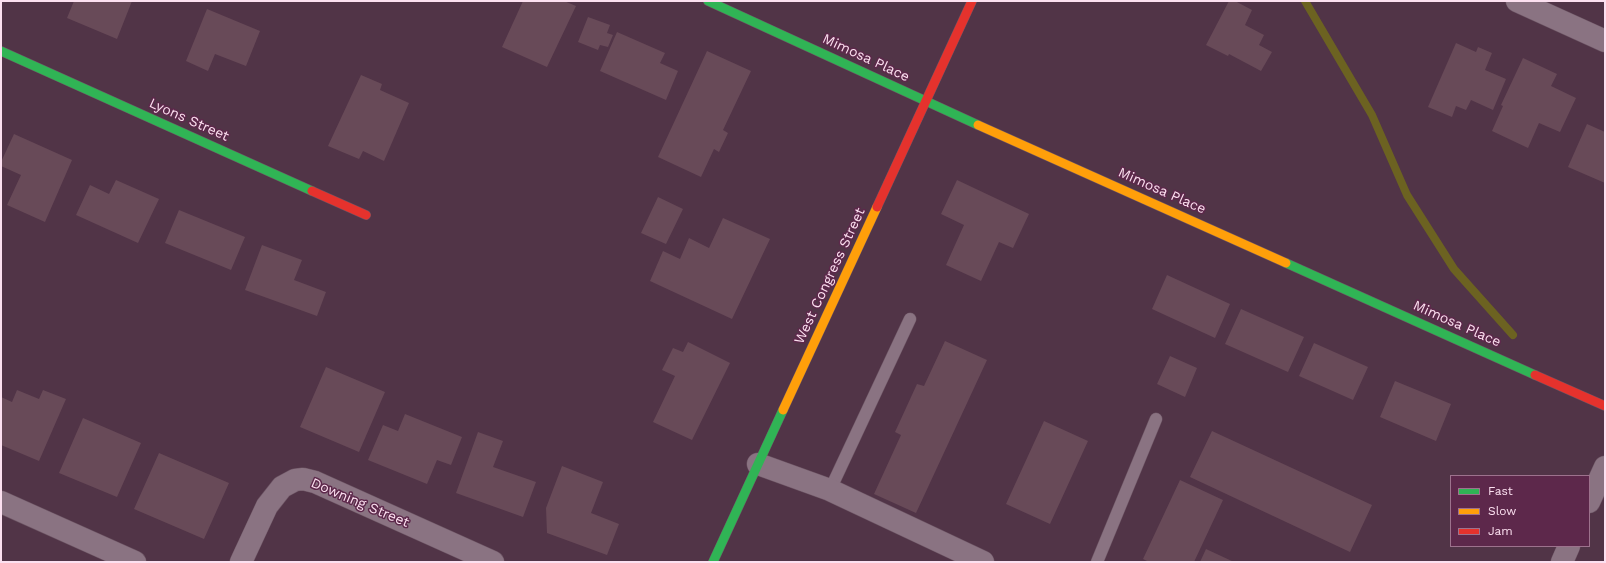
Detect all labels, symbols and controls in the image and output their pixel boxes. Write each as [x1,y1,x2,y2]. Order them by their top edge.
street label: Mimosa Place [820,30,912,86]
street label: Lyons Street [146,95,232,145]
street label: Mimosa Place [1116,164,1208,218]
street label: West Congress Street [791,205,869,347]
street label: Mimosa Place [1411,297,1503,351]
street label: Downing Street [308,475,412,531]
legend [1450,475,1590,547]
text: Fast [1488,484,1513,498]
text: Slow [1488,504,1516,518]
text: Jam [1488,524,1513,538]

